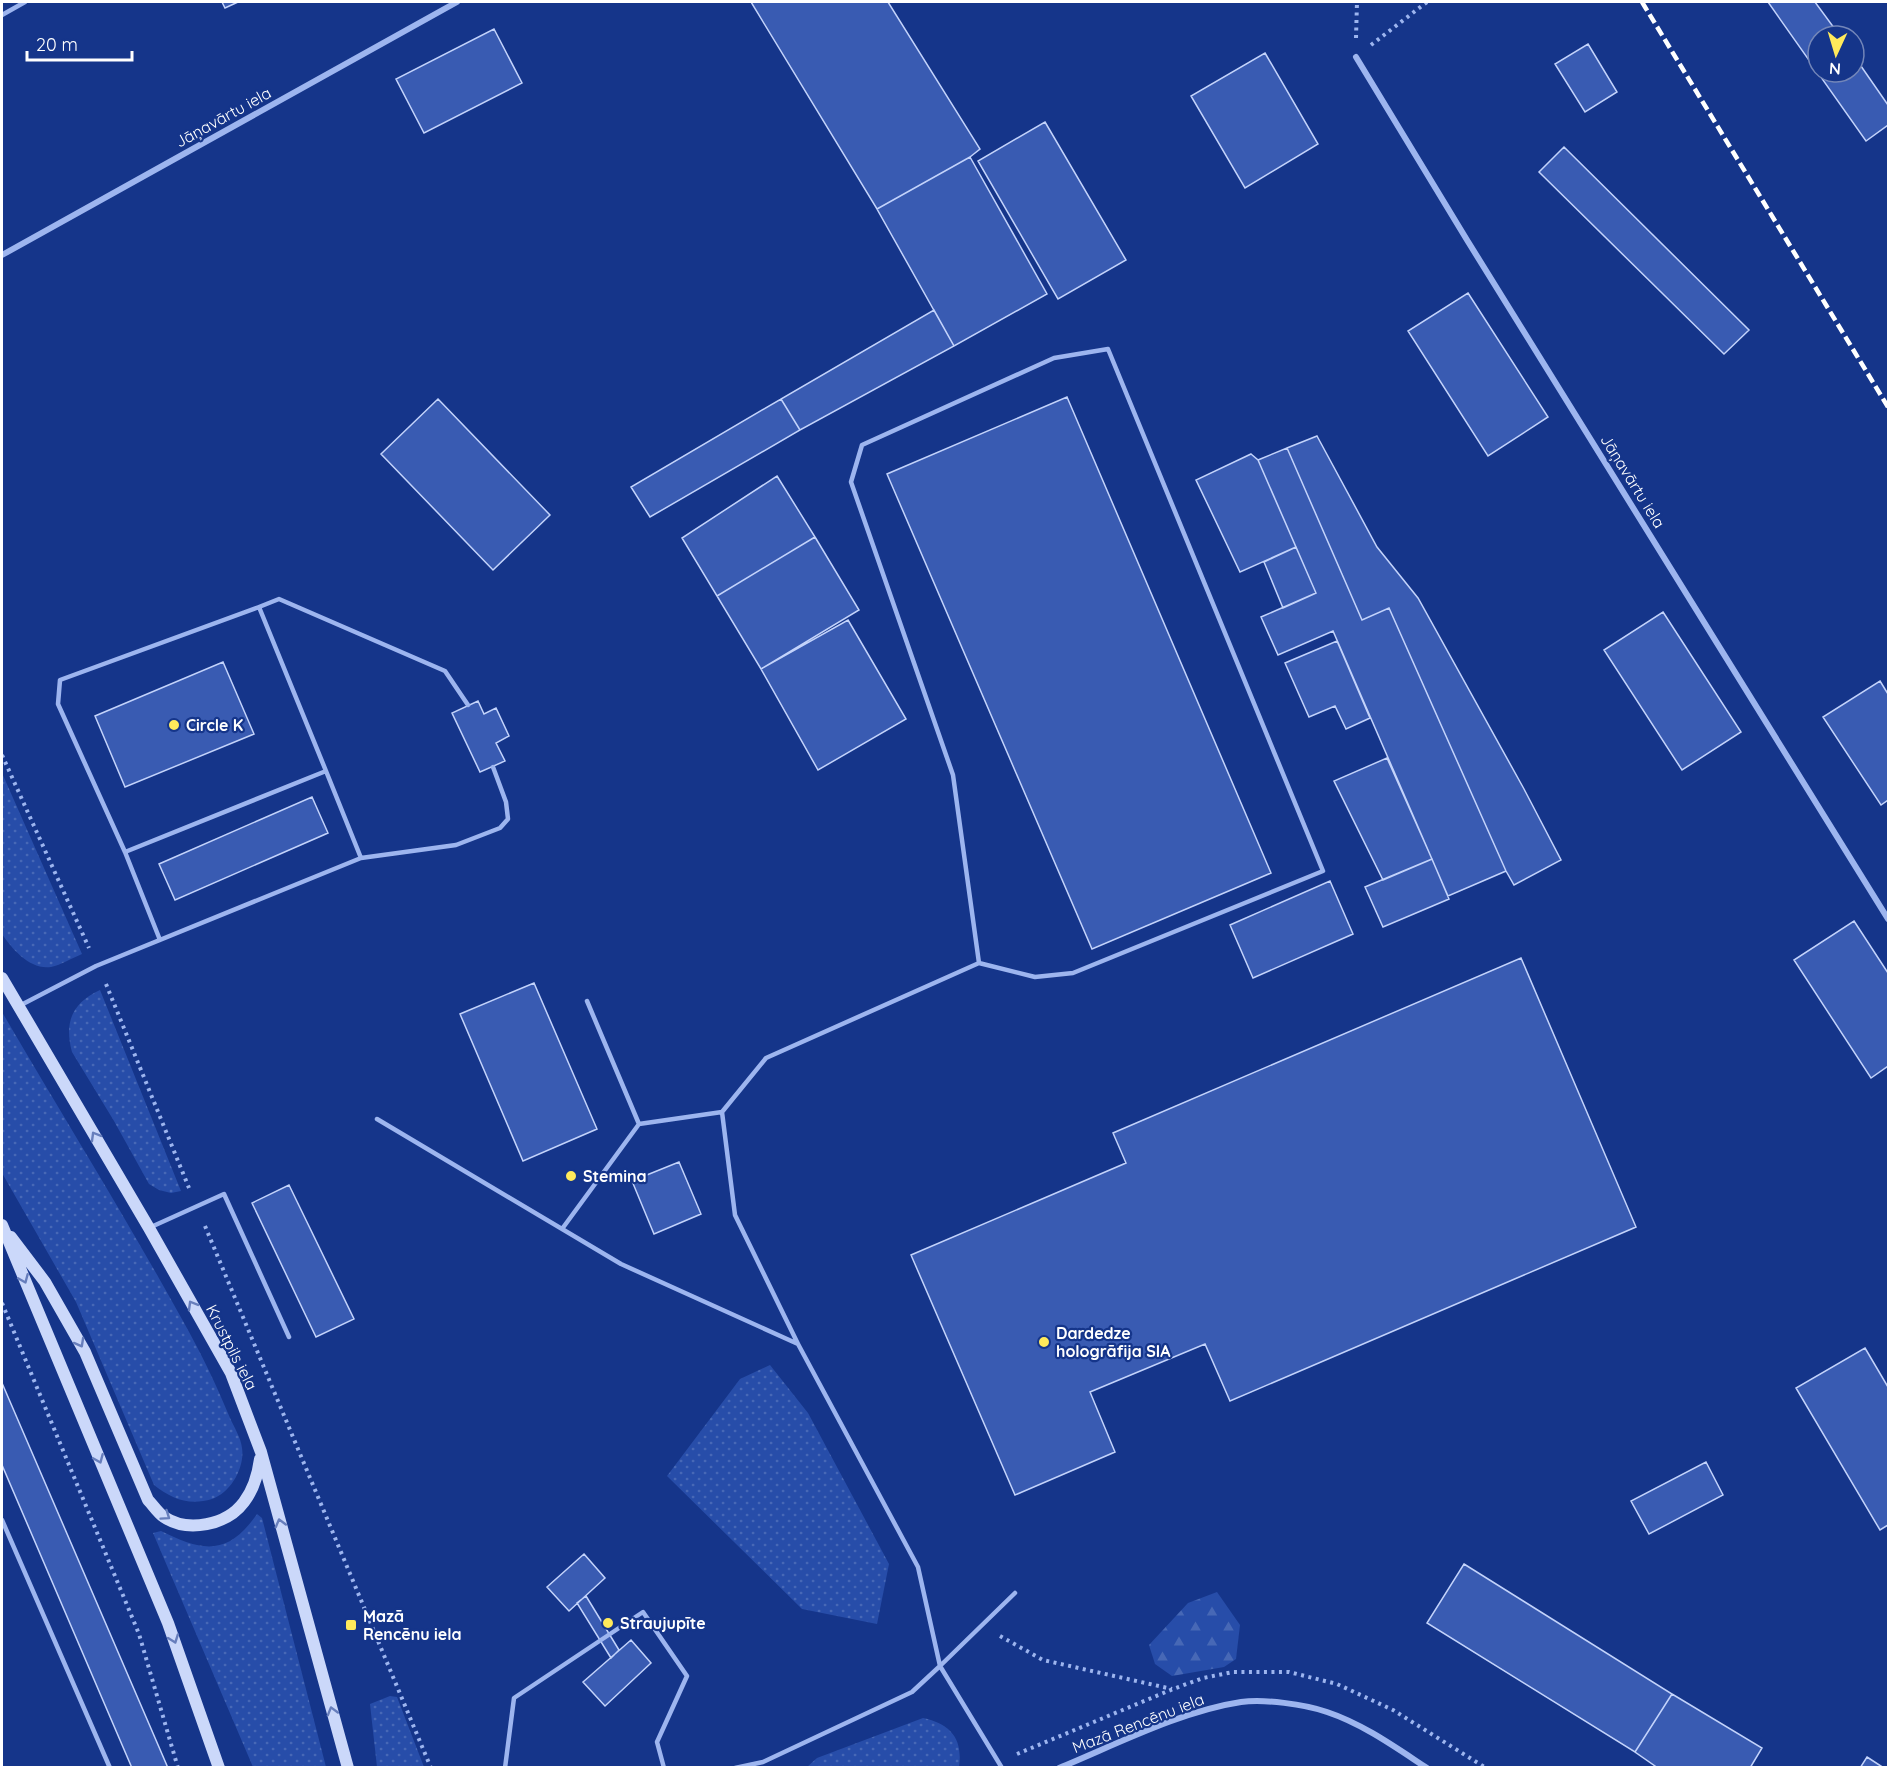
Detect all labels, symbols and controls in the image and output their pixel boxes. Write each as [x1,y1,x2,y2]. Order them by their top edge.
scale bar [27,24,132,62]
north arrow [1806,24,1866,84]
text: 20 m [36,33,78,56]
text: N [1828,59,1842,79]
street label: Jāņavārtu iela [172,82,274,152]
street label: Jāņavārtu iela [1596,430,1670,532]
place label: Circle K [186,715,243,735]
marker: Circle K [167,718,181,732]
one-way arrow [90,1132,102,1142]
place label: Stemina [583,1166,647,1186]
marker: Stemina [564,1169,578,1183]
one-way arrow [17,1273,29,1284]
one-way arrow [188,1300,199,1311]
street label: Krustpils iela [202,1301,262,1393]
place label: Dardedze hologrāfija SIA [1056,1323,1171,1361]
marker: Dardedze hologrāfija SIA [1037,1335,1051,1349]
one-way arrow [72,1337,84,1347]
one-way arrow [92,1453,104,1464]
one-way arrow [159,1508,170,1519]
one-way arrow [275,1519,287,1529]
place label: Mazā Rencēnu iela [363,1606,462,1644]
place label: Straujupīte [620,1613,706,1633]
marker: Straujupīte [601,1616,615,1630]
marker: Mazā Rencēnu iela [344,1618,358,1632]
one-way arrow [166,1633,179,1644]
street label: Mazā Rencēnu iela [1069,1689,1207,1757]
one-way arrow [327,1706,340,1716]

